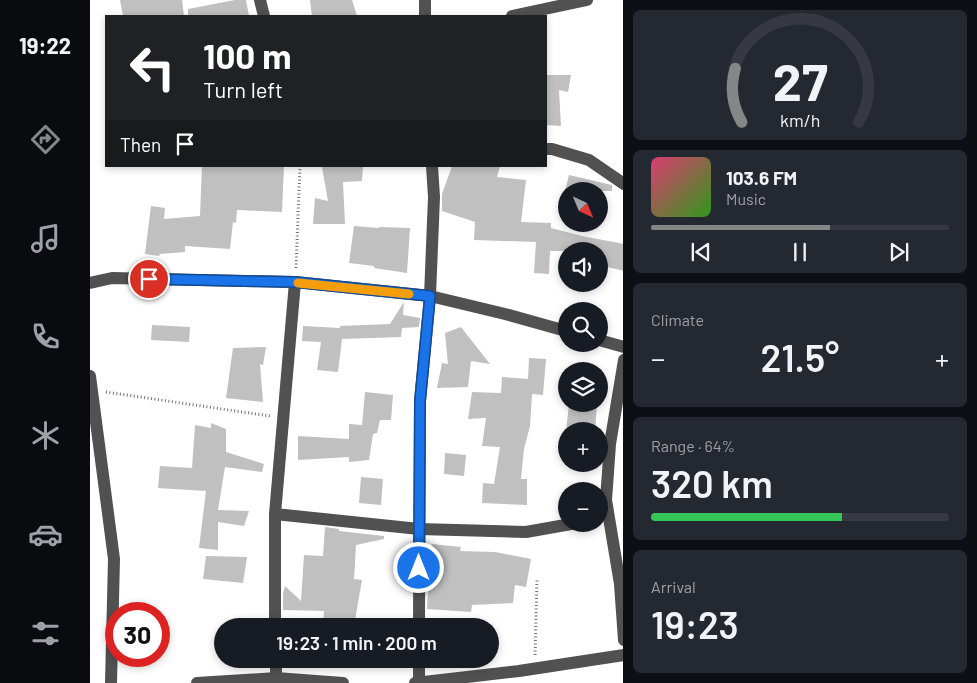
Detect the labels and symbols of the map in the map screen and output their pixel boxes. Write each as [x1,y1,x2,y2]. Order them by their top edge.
north arrow [558,182,608,232]
pin [128,258,170,300]
position arrow [392,541,444,593]
speed limit sign: 30 [105,602,170,667]

